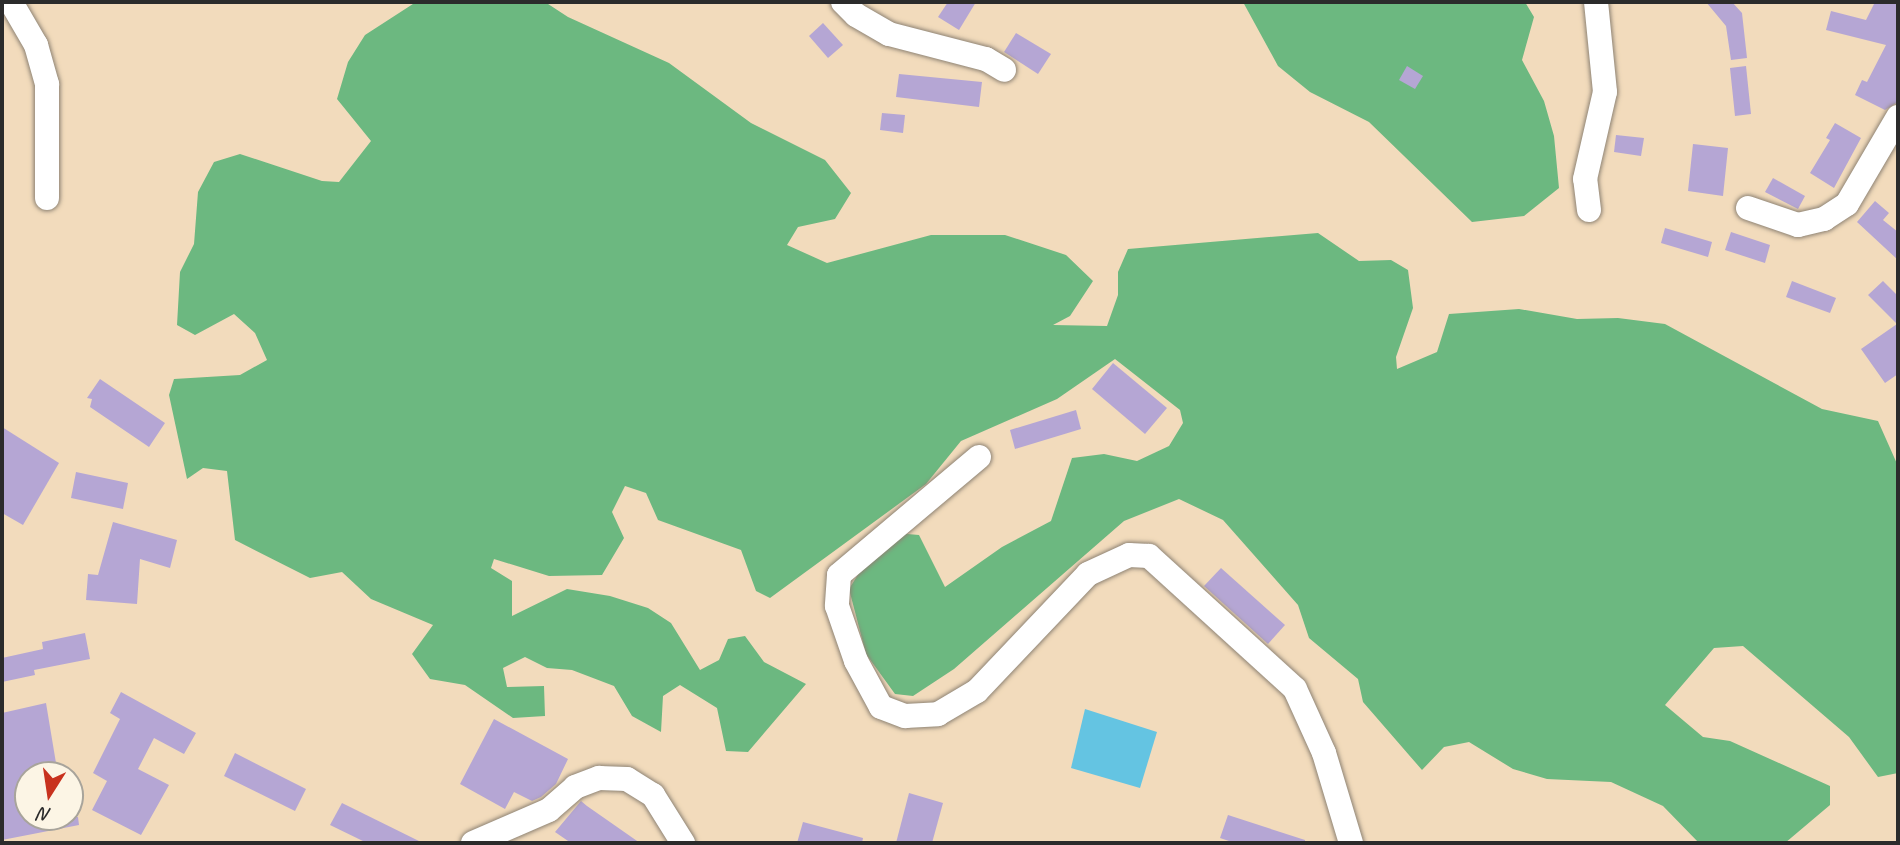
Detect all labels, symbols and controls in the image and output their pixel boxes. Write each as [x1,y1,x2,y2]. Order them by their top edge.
north arrow [14,761,84,831]
text: N [37,802,53,828]

